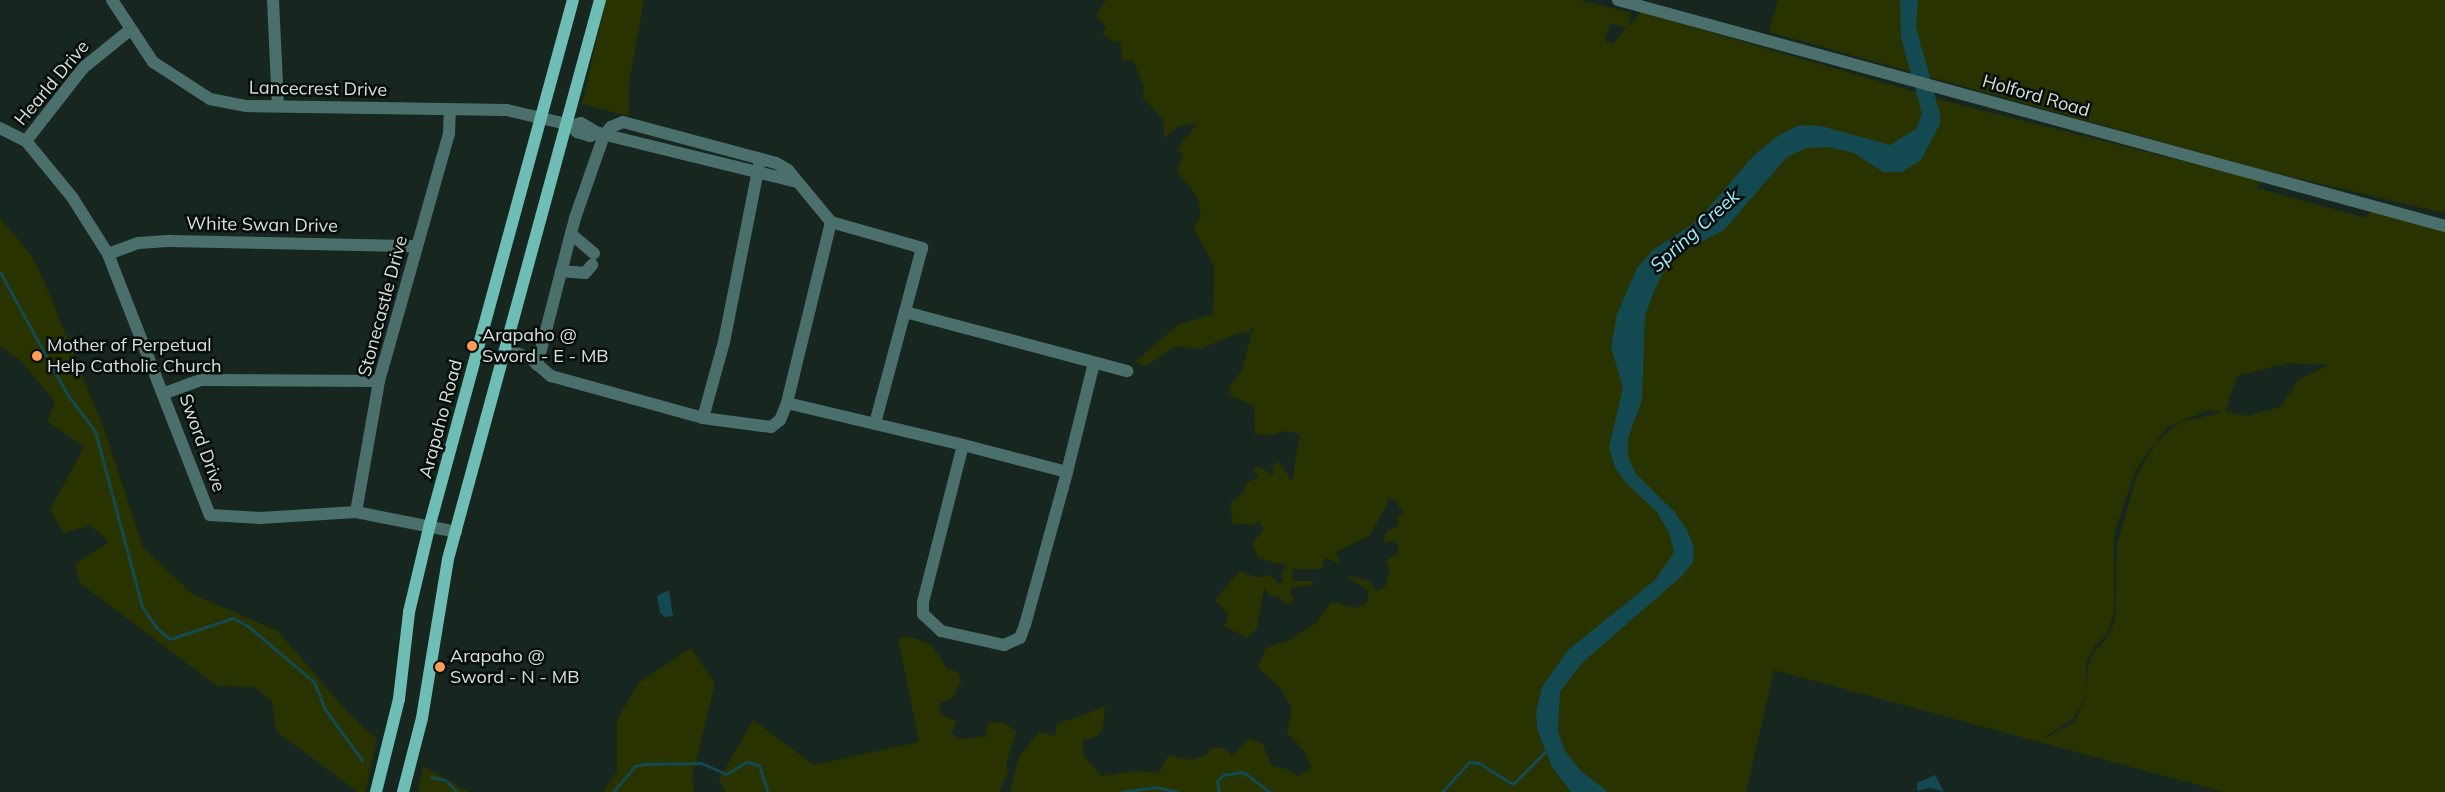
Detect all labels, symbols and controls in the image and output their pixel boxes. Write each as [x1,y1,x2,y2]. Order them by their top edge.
street label: Hearld Drive [10,36,94,130]
street label: Holford Road [1980,70,2092,122]
street label: Lancecrest Drive [249,77,387,101]
water label: Spring Creek [1646,185,1744,277]
street label: White Swan Drive [186,213,338,237]
street label: Stonecastle Drive [354,233,412,379]
place label: Arapaho @ Sword - E - MB [482,325,609,368]
place label: Mother of Perpetual Help Catholic Church [47,335,222,378]
marker: Arapaho @ Sword - E - MB [466,340,478,352]
marker: Mother of Perpetual Help Catholic Church [31,350,43,362]
street label: Arapaho Road [415,357,467,481]
street label: Sword Drive [174,391,230,495]
place label: Arapaho @ Sword - N - MB [450,646,579,689]
marker: Arapaho @ Sword - N - MB [434,661,446,673]

